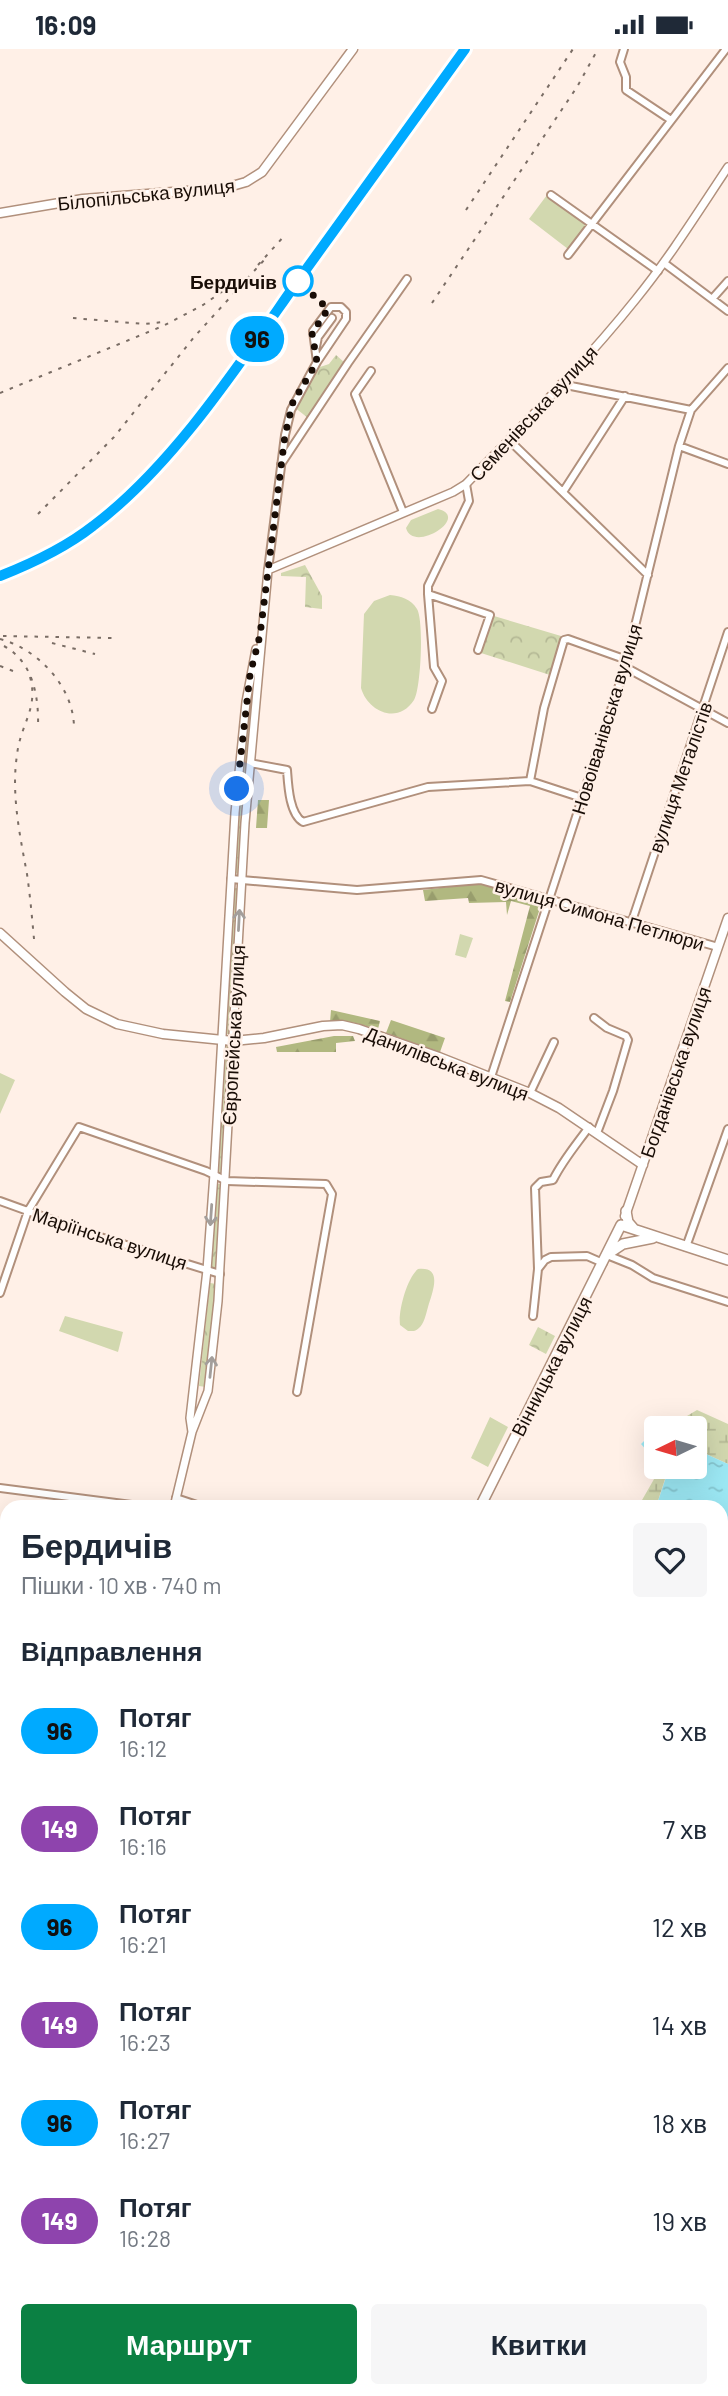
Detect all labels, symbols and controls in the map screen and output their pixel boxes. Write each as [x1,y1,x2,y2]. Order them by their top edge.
text: 16:09 [35,9,96,40]
street label: Білопільська вулиця [56,173,236,215]
marker: Бердичів [283,266,313,296]
place label: Бердичів [190,270,277,293]
line badge: 96 [226,316,288,362]
text: 96 [244,324,270,353]
street label: Семенівська вулиця [464,341,602,485]
street label: Новоіванівська вулиця [566,621,646,817]
street label: вулиця Металістів [643,698,717,856]
your location [219,771,254,806]
street label: вулиця Симона Петлюри [493,873,707,955]
one-way arrow [233,909,246,932]
street label: Європейська вулиця [217,944,249,1126]
street label: Богданівська вулиця [635,983,715,1161]
street label: Данилівська вулиця [362,1021,532,1105]
street label: Маріїнська вулиця [30,1202,190,1274]
one-way arrow [204,1203,217,1225]
street label: Вінницька вулиця [506,1292,596,1440]
one-way arrow [205,1356,218,1379]
north arrow [644,1416,707,1479]
map controls [644,1416,707,1479]
button: heart [633,1523,707,1597]
text: Бердичів [21,1525,172,1565]
text: Пішки · 10 хв · 740 m [21,1571,222,1599]
text: Відправлення [21,1635,202,1666]
text: Потяг [119,1701,192,1732]
text: 3 хв [662,1715,707,1746]
text: 96 [47,1716,72,1745]
text: 16:12 [119,1734,167,1762]
text: Потяг [119,1799,192,1830]
text: 7 хв [663,1813,707,1844]
text: 149 [42,1814,77,1843]
text: 16:16 [119,1832,167,1860]
text: Потяг [119,1897,192,1928]
text: 12 хв [652,1911,707,1942]
text: 96 [47,1912,72,1941]
text: 16:21 [119,1930,167,1958]
text: Потяг [119,1995,192,2026]
text: 14 хв [652,2009,707,2040]
text: 149 [42,2010,77,2039]
text: 16:23 [119,2028,171,2056]
text: Потяг [119,2093,192,2124]
text: 18 хв [652,2107,707,2138]
text: 96 [47,2108,72,2137]
text: 16:27 [119,2126,170,2154]
text: Потяг [119,2191,192,2222]
text: 19 хв [652,2205,707,2236]
text: 149 [42,2206,77,2235]
text: 16:28 [119,2224,171,2252]
button: Маршрут [21,2304,357,2384]
button: Квитки [371,2304,707,2384]

